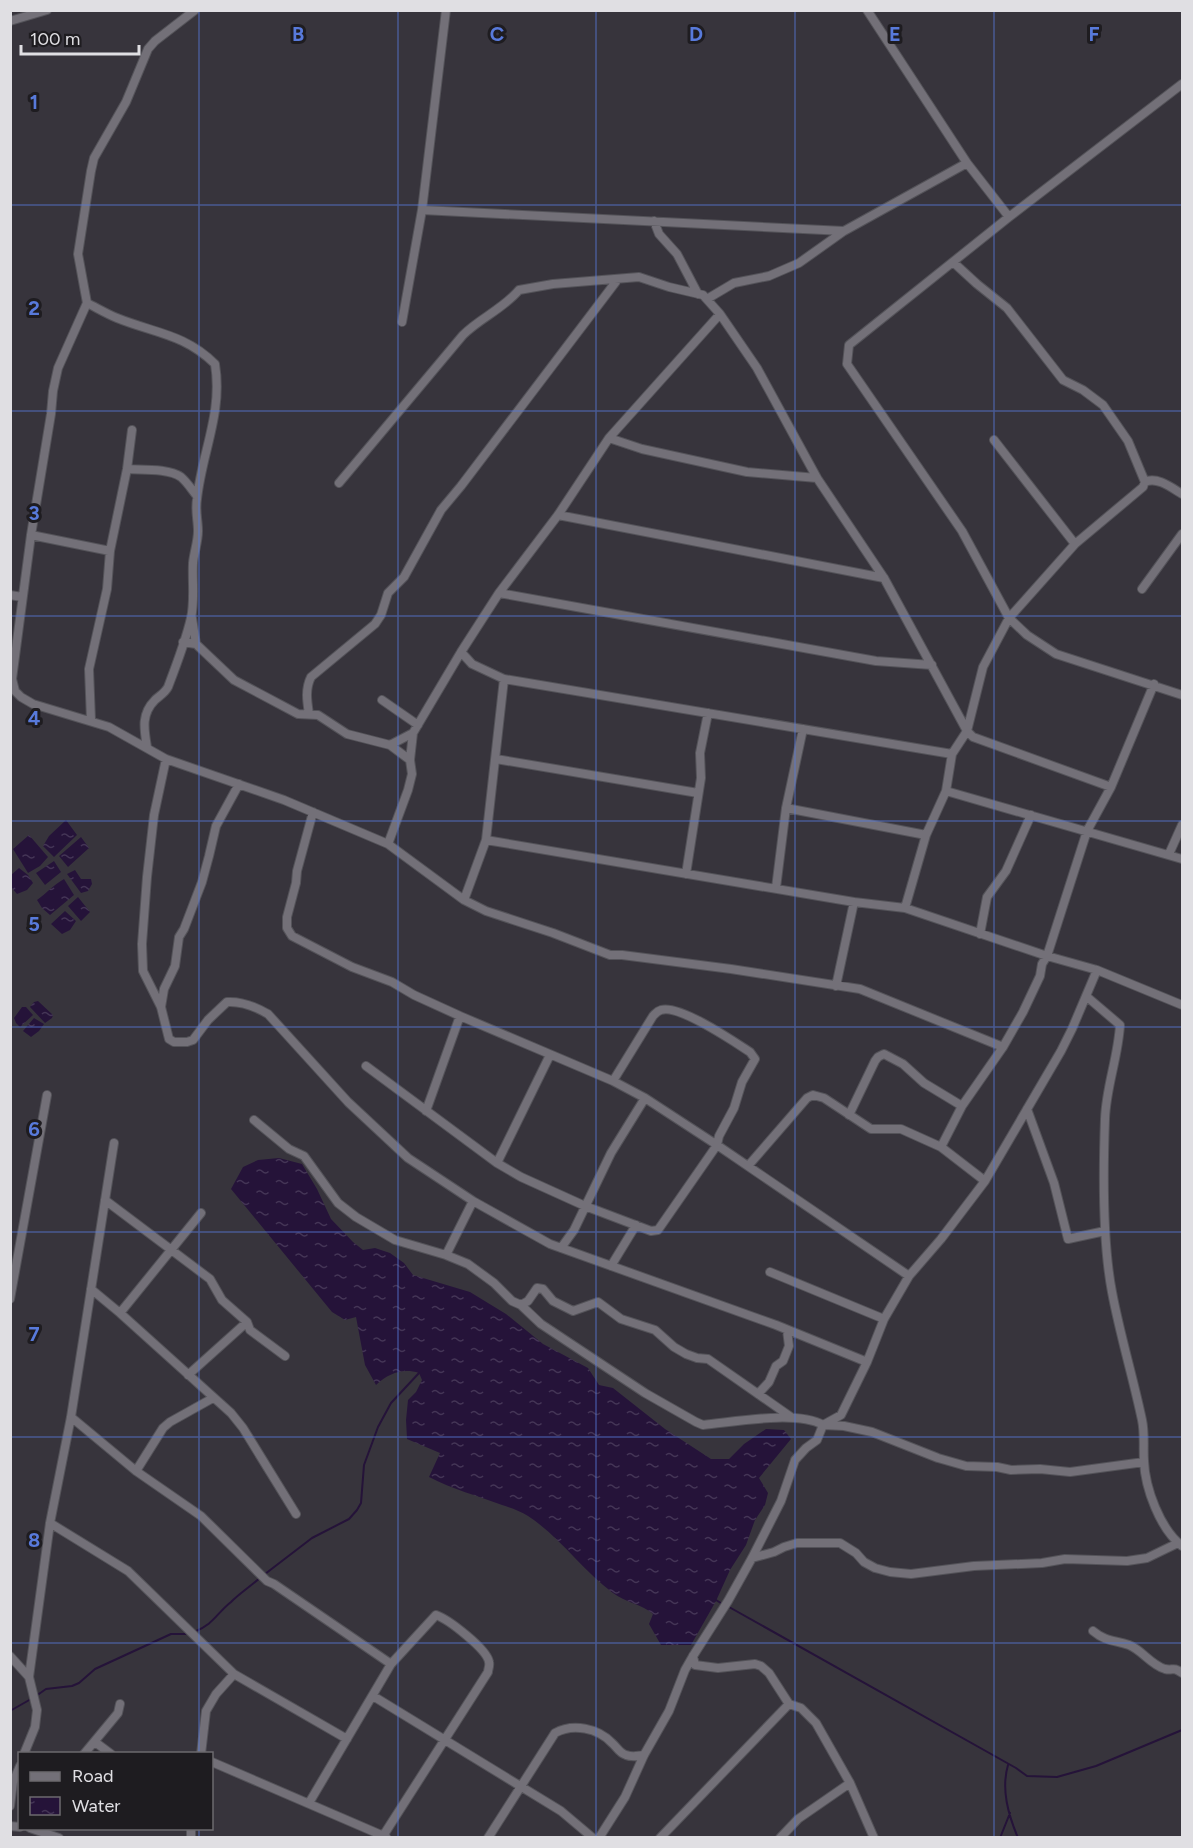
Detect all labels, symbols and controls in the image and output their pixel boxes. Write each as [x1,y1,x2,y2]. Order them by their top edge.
scale bar [21,18,140,56]
text: B [292,22,304,46]
text: C [490,22,504,46]
text: D [689,22,703,46]
text: E [889,22,901,46]
text: F [1088,22,1100,46]
text: 100 m [30,28,80,50]
text: 1 [30,90,38,114]
text: 2 [28,296,40,320]
text: 3 [28,501,40,525]
text: 4 [28,706,41,730]
text: 5 [28,912,40,936]
text: 6 [28,1117,40,1141]
text: 7 [28,1322,40,1346]
text: 8 [28,1528,40,1552]
legend [18,1752,213,1830]
text: Road [72,1765,113,1787]
text: Water [72,1795,120,1817]

